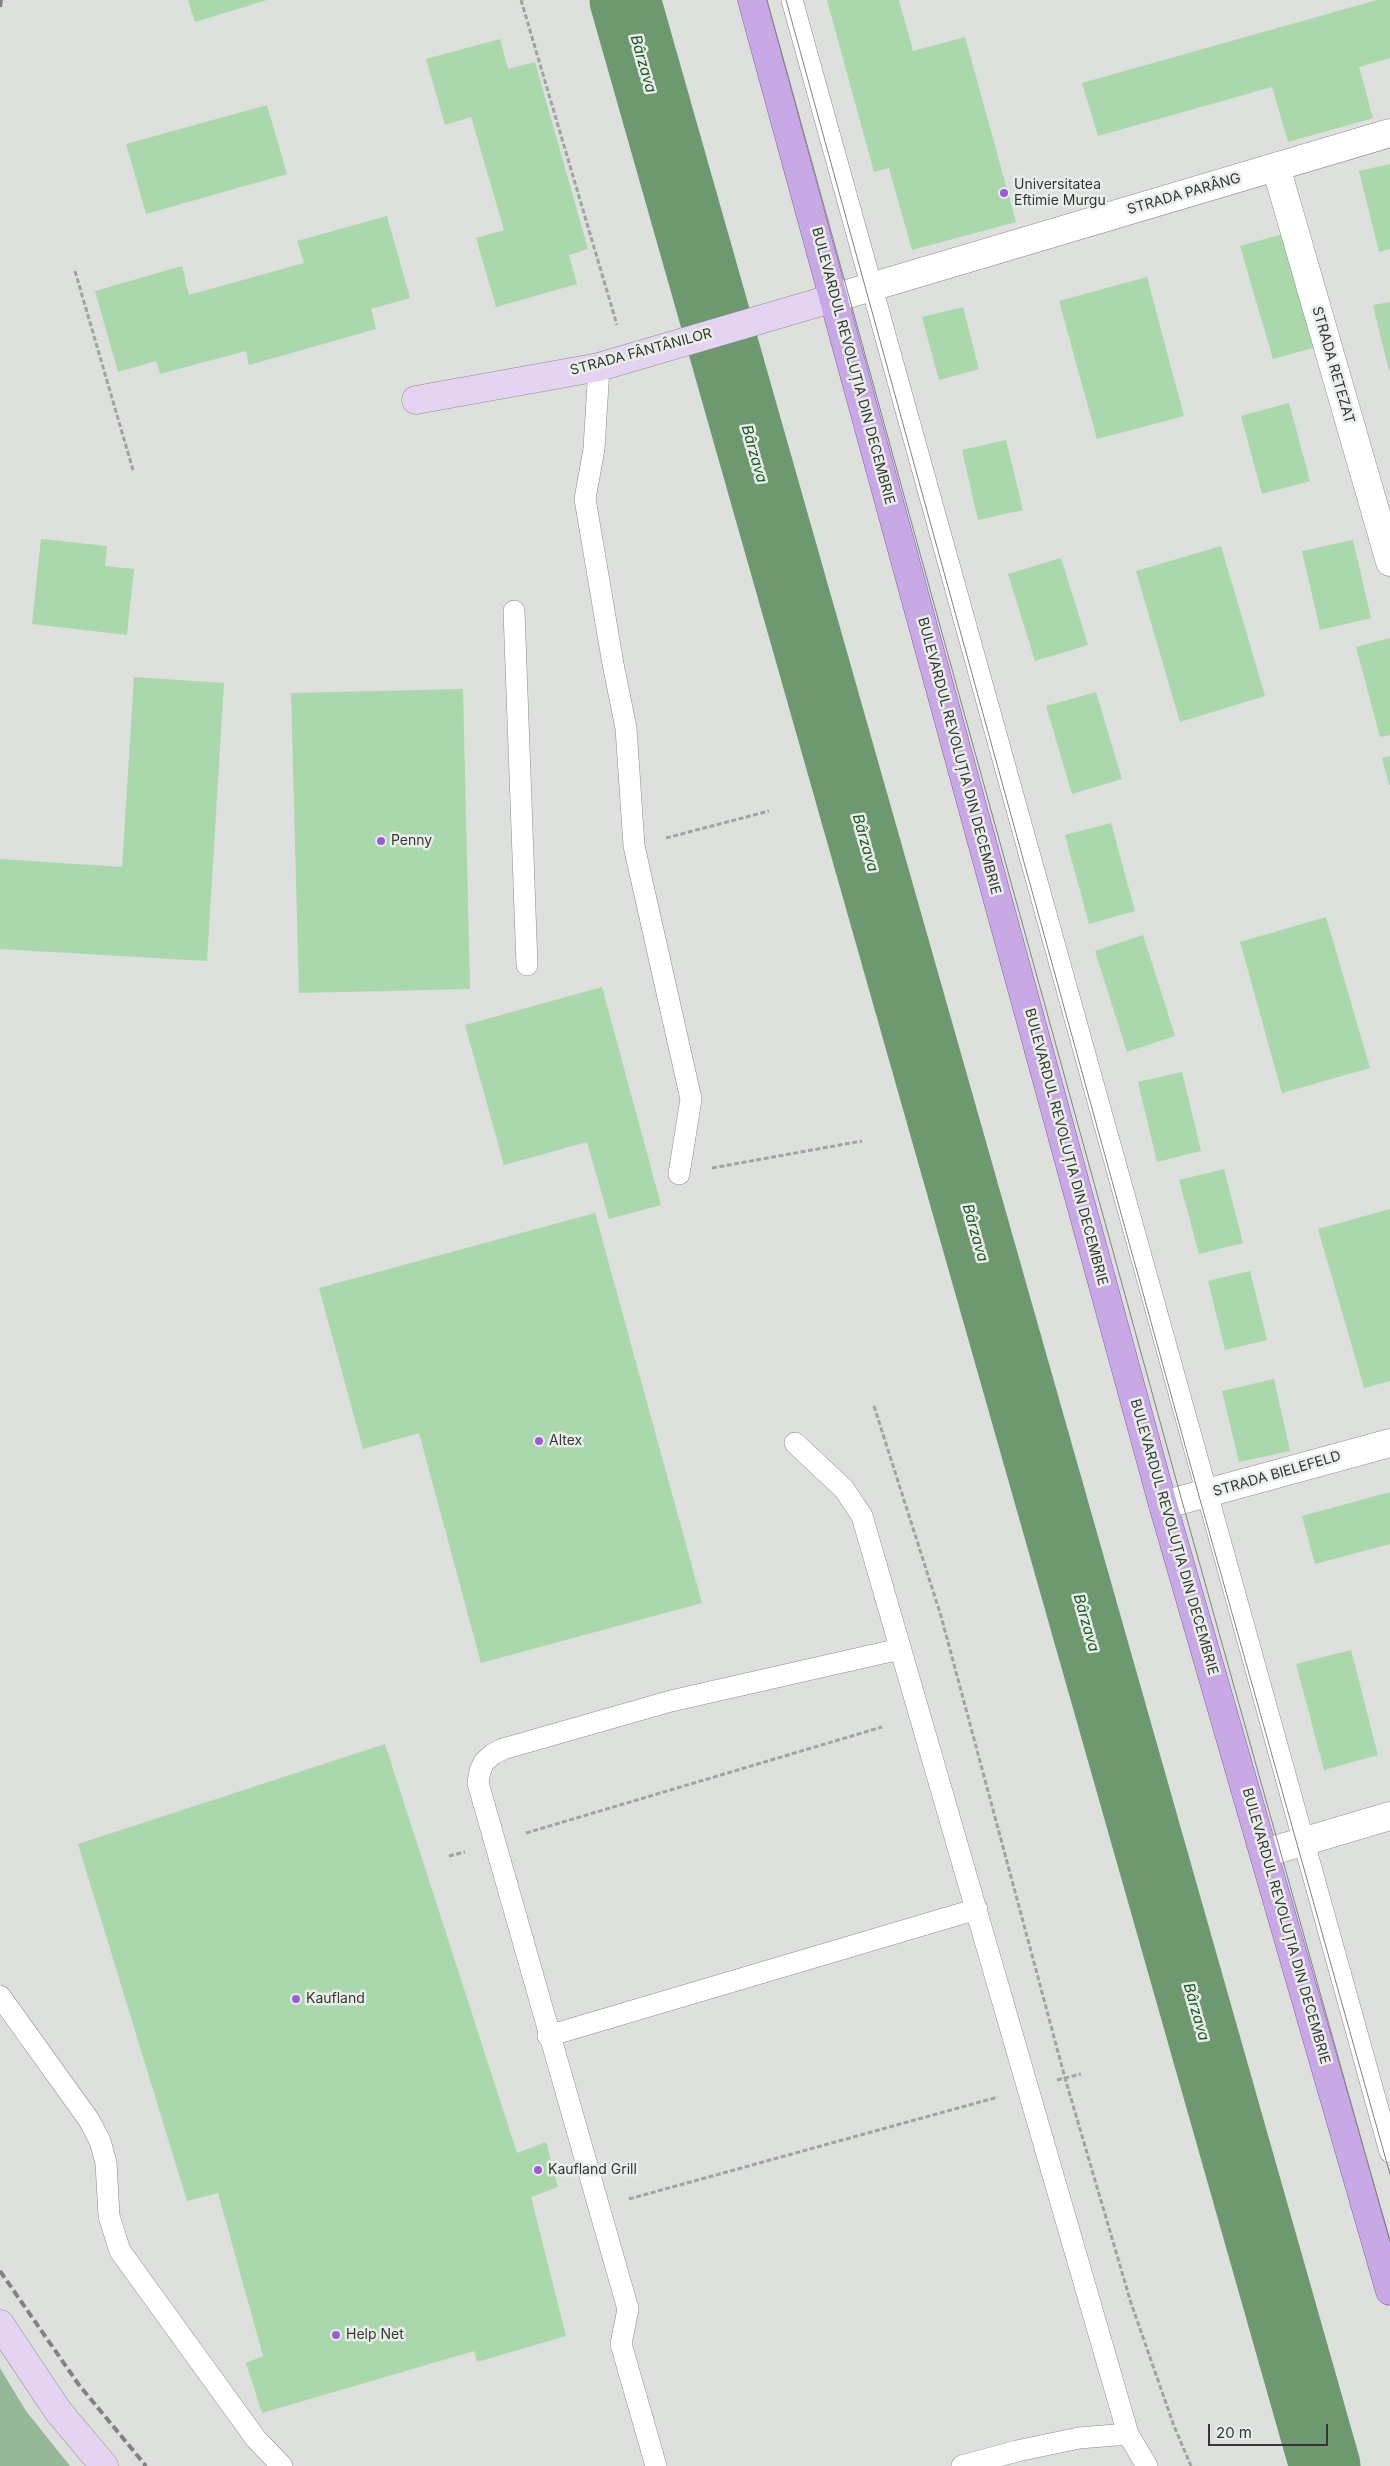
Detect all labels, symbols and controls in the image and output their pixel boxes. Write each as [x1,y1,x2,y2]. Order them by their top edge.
water label: Bârzava [626,33,660,95]
street label: STRADA PARÂNG [1125,170,1243,218]
place label: Universitatea Eftimie Murgu [1014,177,1106,210]
marker: Universitatea Eftimie Murgu [998,187,1010,199]
street label: BULEVARDUL REVOLUȚIA DIN DECEMBRIE [808,226,898,506]
street label: STRADA RETEZAT [1308,304,1358,426]
street label: STRADA FÂNTÂNILOR [568,325,714,379]
water label: Bârzava [737,423,771,485]
street label: BULEVARDUL REVOLUȚIA DIN DECEMBRIE [914,616,1004,896]
water label: Bârzava [848,812,882,874]
place label: Penny [391,833,432,849]
marker: Penny [375,835,387,847]
street label: BULEVARDUL REVOLUȚIA DIN DECEMBRIE [1021,1007,1111,1287]
water label: Bârzava [958,1202,992,1264]
street label: BULEVARDUL REVOLUȚIA DIN DECEMBRIE [1126,1397,1222,1677]
place label: Altex [549,1433,582,1449]
marker: Altex [533,1435,545,1447]
street label: STRADA BIELEFELD [1211,1448,1343,1500]
water label: Bârzava [1069,1592,1103,1654]
street label: BULEVARDUL REVOLUȚIA DIN DECEMBRIE [1238,1786,1334,2066]
water label: Bârzava [1179,1981,1213,2043]
place label: Kaufland [306,1991,365,2007]
marker: Kaufland [290,1993,302,2005]
place label: Kaufland Grill [548,2162,637,2178]
marker: Kaufland Grill [532,2164,544,2176]
place label: Help Net [346,2327,404,2343]
marker: Help Net [330,2329,342,2341]
scale bar [1210,2414,1330,2446]
text: 20 m [1216,2423,1252,2442]

